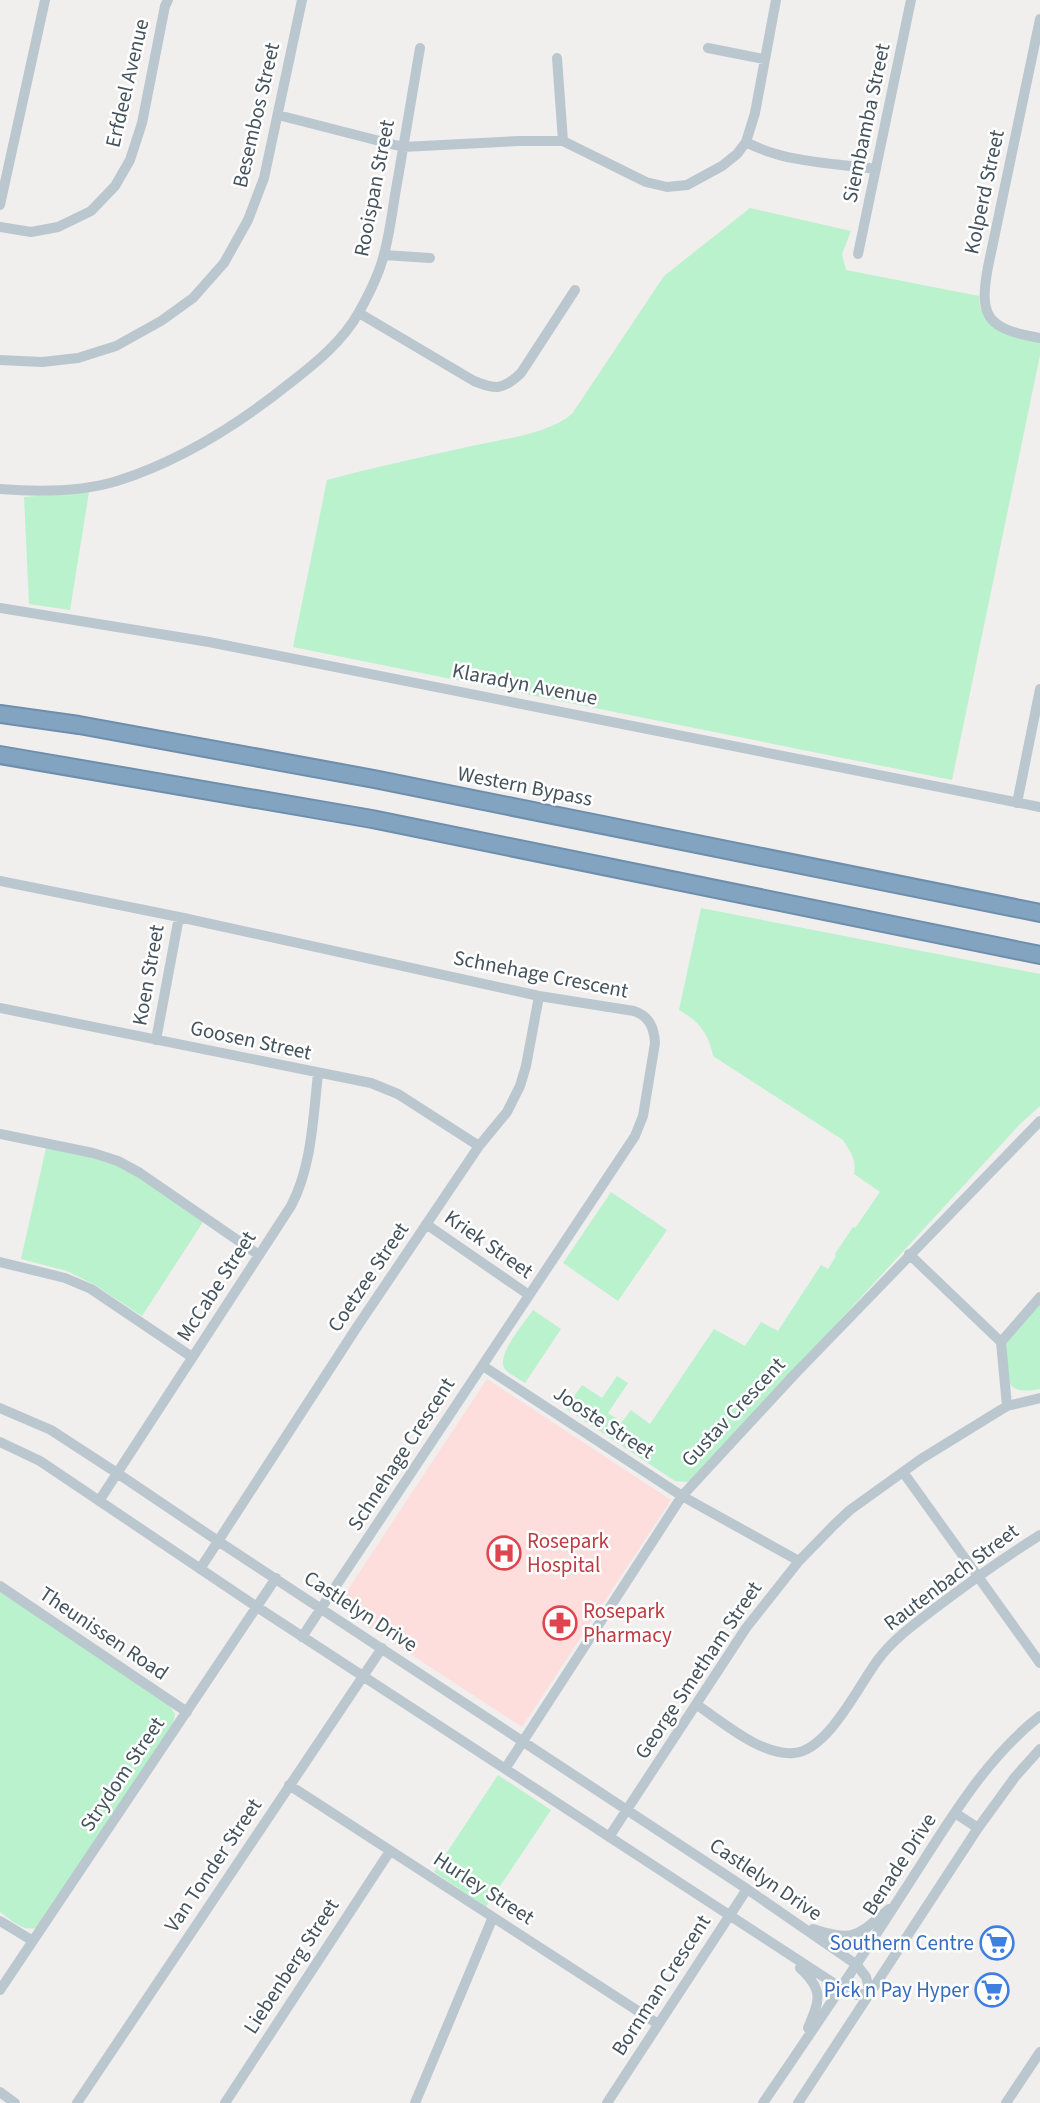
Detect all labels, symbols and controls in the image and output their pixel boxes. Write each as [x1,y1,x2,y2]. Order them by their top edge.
street label: Erfdeel Avenue [98,16,156,150]
street label: Besembos Street [225,40,287,190]
street label: Siembamba Street [834,41,898,205]
street label: Rooispan Street [346,117,402,259]
street label: Kolperd Street [956,127,1012,257]
street label: Klaradyn Avenue [450,655,600,713]
street label: Western Bypass [455,758,595,814]
street label: Koen Street [124,922,172,1028]
street label: Schnehage Crescent [451,942,631,1006]
street label: Goosen Street [188,1013,314,1067]
street label: Kriek Street [439,1202,539,1286]
street label: Coetzee Street [320,1216,416,1338]
street label: McCabe Street [169,1225,263,1347]
street label: Gustav Crescent [674,1350,792,1474]
street label: Schnehage Crescent [340,1371,462,1537]
street label: Jooste Street [548,1378,660,1466]
street label: Rautenbach Street [877,1516,1025,1638]
place label: Rosepark Hospital [527,1526,610,1580]
hospital icon: Rosepark Hospital [486,1535,522,1571]
street label: Castlelyn Drive [298,1563,424,1659]
street label: George Smetham Street [627,1575,769,1765]
street label: Theunissen Road [33,1579,175,1687]
place label: Rosepark Pharmacy [583,1596,672,1650]
pharmacy icon: Rosepark Pharmacy [542,1605,578,1641]
street label: Strydom Street [72,1711,172,1837]
street label: Van Tonder Street [157,1792,269,1938]
street label: Benade Drive [855,1807,943,1921]
street label: Castlelyn Drive [704,1830,828,1928]
street label: Hurley Street [428,1844,540,1932]
street label: Liebenberg Street [236,1892,346,2040]
street label: Bornman Crescent [604,1909,718,2061]
supermarket icon: Southern Centre [979,1925,1015,1961]
place label: Southern Centre [830,1928,974,1958]
supermarket icon: Pick n Pay Hyper [974,1972,1010,2008]
place label: Pick n Pay Hyper [824,1975,970,2005]

